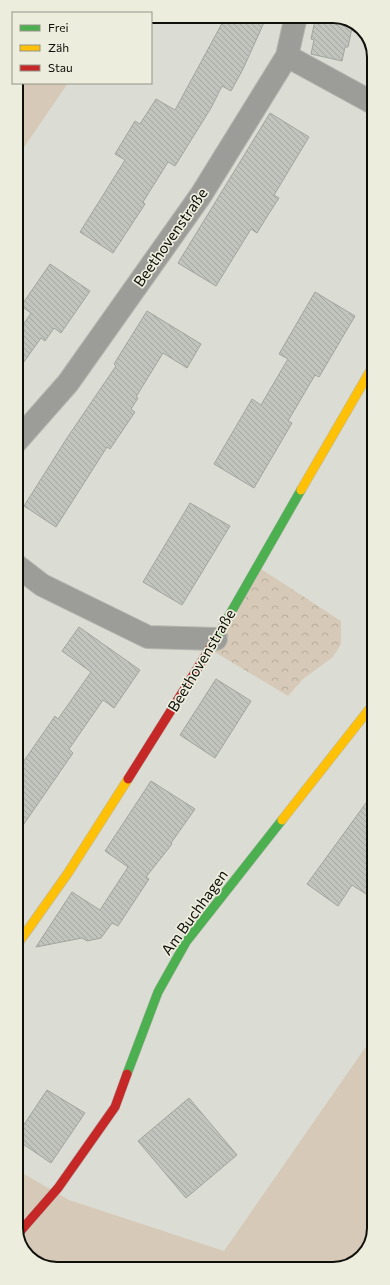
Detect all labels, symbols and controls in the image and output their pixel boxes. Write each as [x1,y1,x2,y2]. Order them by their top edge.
legend [12,12,152,84]
text: Frei [48,20,69,34]
text: Zäh [48,40,69,54]
text: Stau [48,60,73,74]
street label: Beethovenstraße [129,184,211,290]
street label: Beethovenstraße [163,605,239,715]
street label: Am Buchhagen [157,866,231,958]

